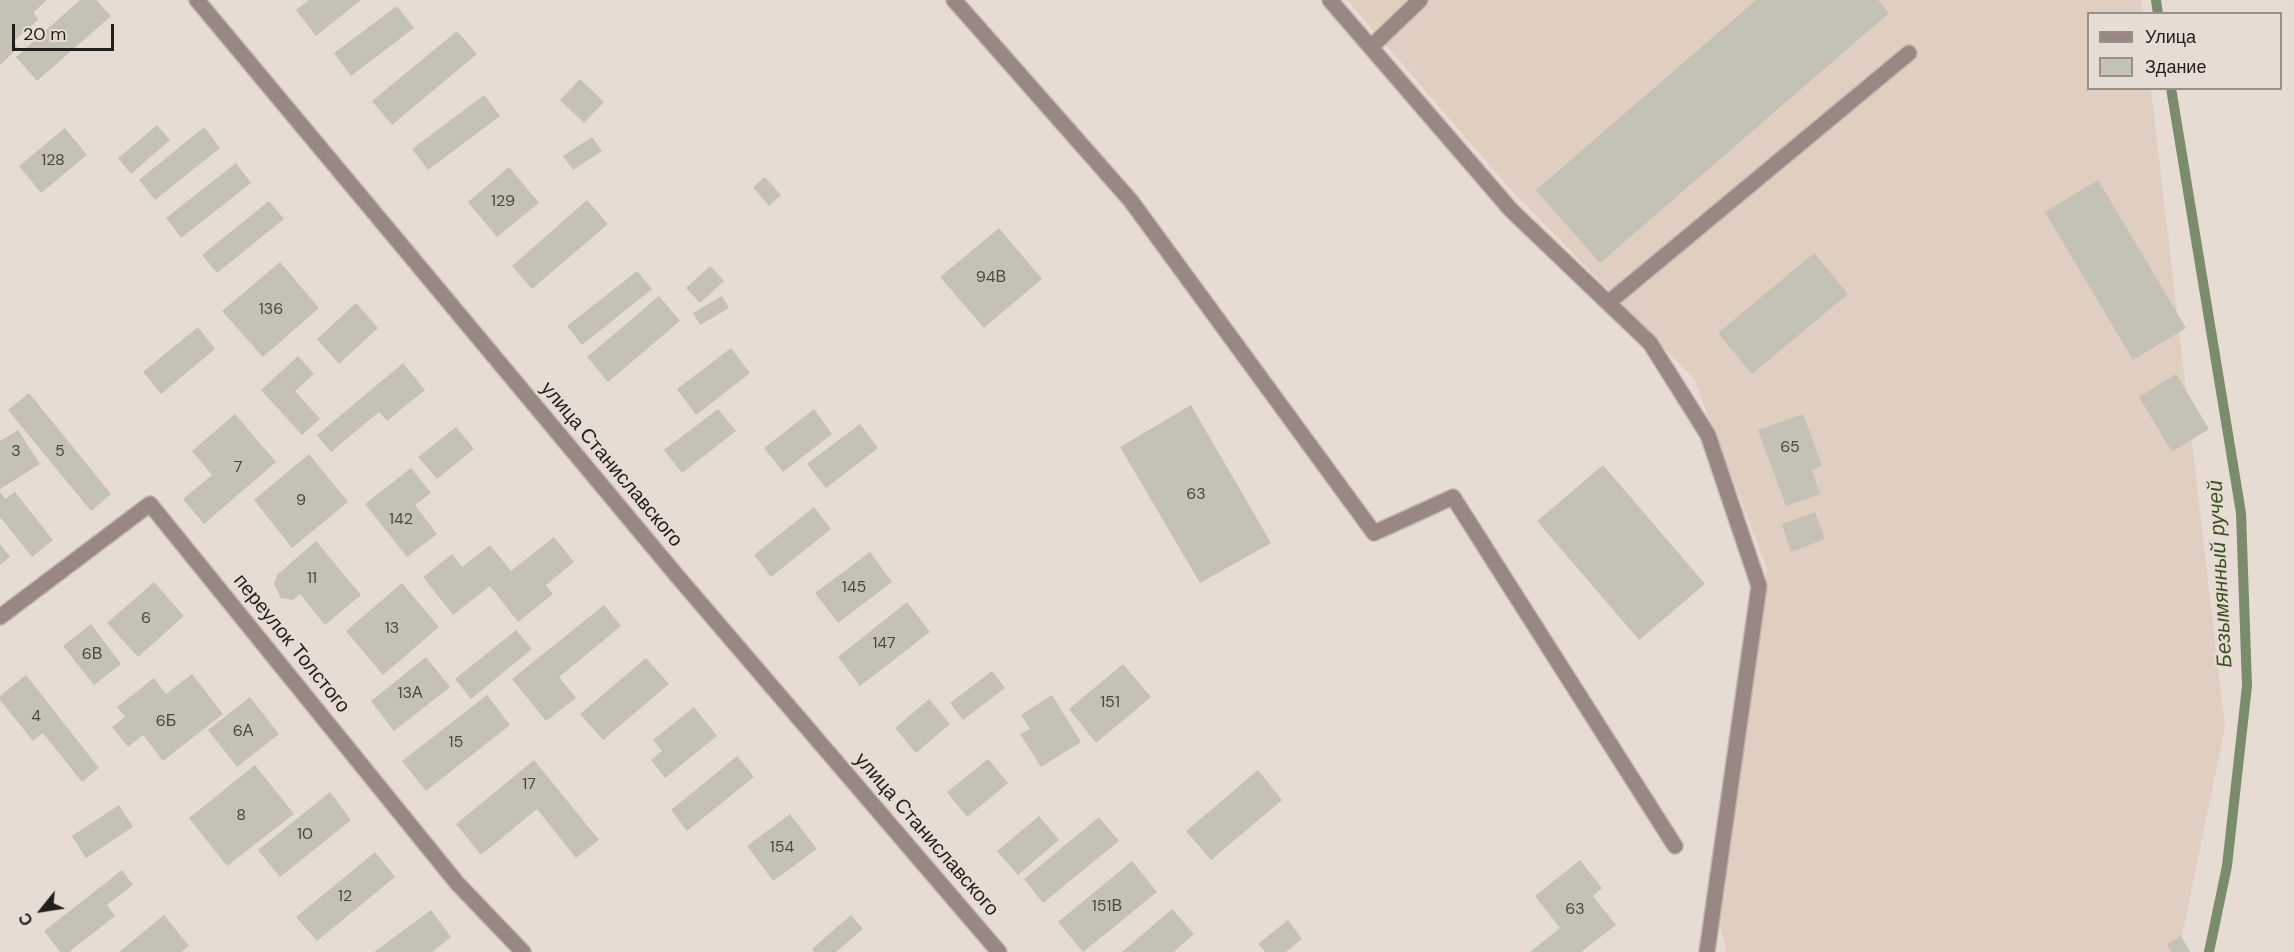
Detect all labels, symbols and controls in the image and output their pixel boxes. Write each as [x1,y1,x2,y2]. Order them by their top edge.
scale bar [15,12,117,50]
legend [2087,12,2282,90]
text: 20 m [23,22,66,46]
text: Улица [2145,25,2196,49]
text: Здание [2145,55,2206,79]
house number: 128 [41,151,65,171]
house number: 129 [491,192,515,212]
house number: 94В [976,268,1006,288]
house number: 136 [259,300,283,320]
street label: улица Станиславского [535,378,687,552]
house number: 65 [1780,438,1800,458]
house number: 3 [11,442,21,462]
house number: 5 [55,442,65,462]
house number: 7 [234,458,242,478]
water label: Безымянный ручей [2204,480,2238,668]
house number: 63 [1186,485,1206,505]
house number: 9 [296,491,306,511]
house number: 142 [389,510,413,530]
house number: 11 [307,569,317,589]
street label: переулок Толстого [228,570,354,718]
house number: 145 [842,578,866,598]
house number: 6 [141,609,151,629]
house number: 13 [385,619,399,639]
house number: 147 [872,634,896,654]
house number: 6В [82,645,102,665]
house number: 13А [397,684,423,704]
house number: 151 [1100,693,1120,713]
house number: 4 [31,707,41,727]
house number: 6Б [156,712,176,732]
house number: 6А [233,722,253,742]
house number: 15 [449,733,463,753]
street label: улица Станиславского [849,749,1003,921]
house number: 17 [522,775,536,795]
house number: 8 [236,806,246,826]
house number: 10 [297,825,313,845]
house number: 154 [770,838,794,858]
north arrow [12,880,72,940]
house number: 12 [338,887,352,907]
house number: 151В [1092,897,1122,917]
house number: 63 [1565,900,1585,920]
text: С [14,909,38,930]

